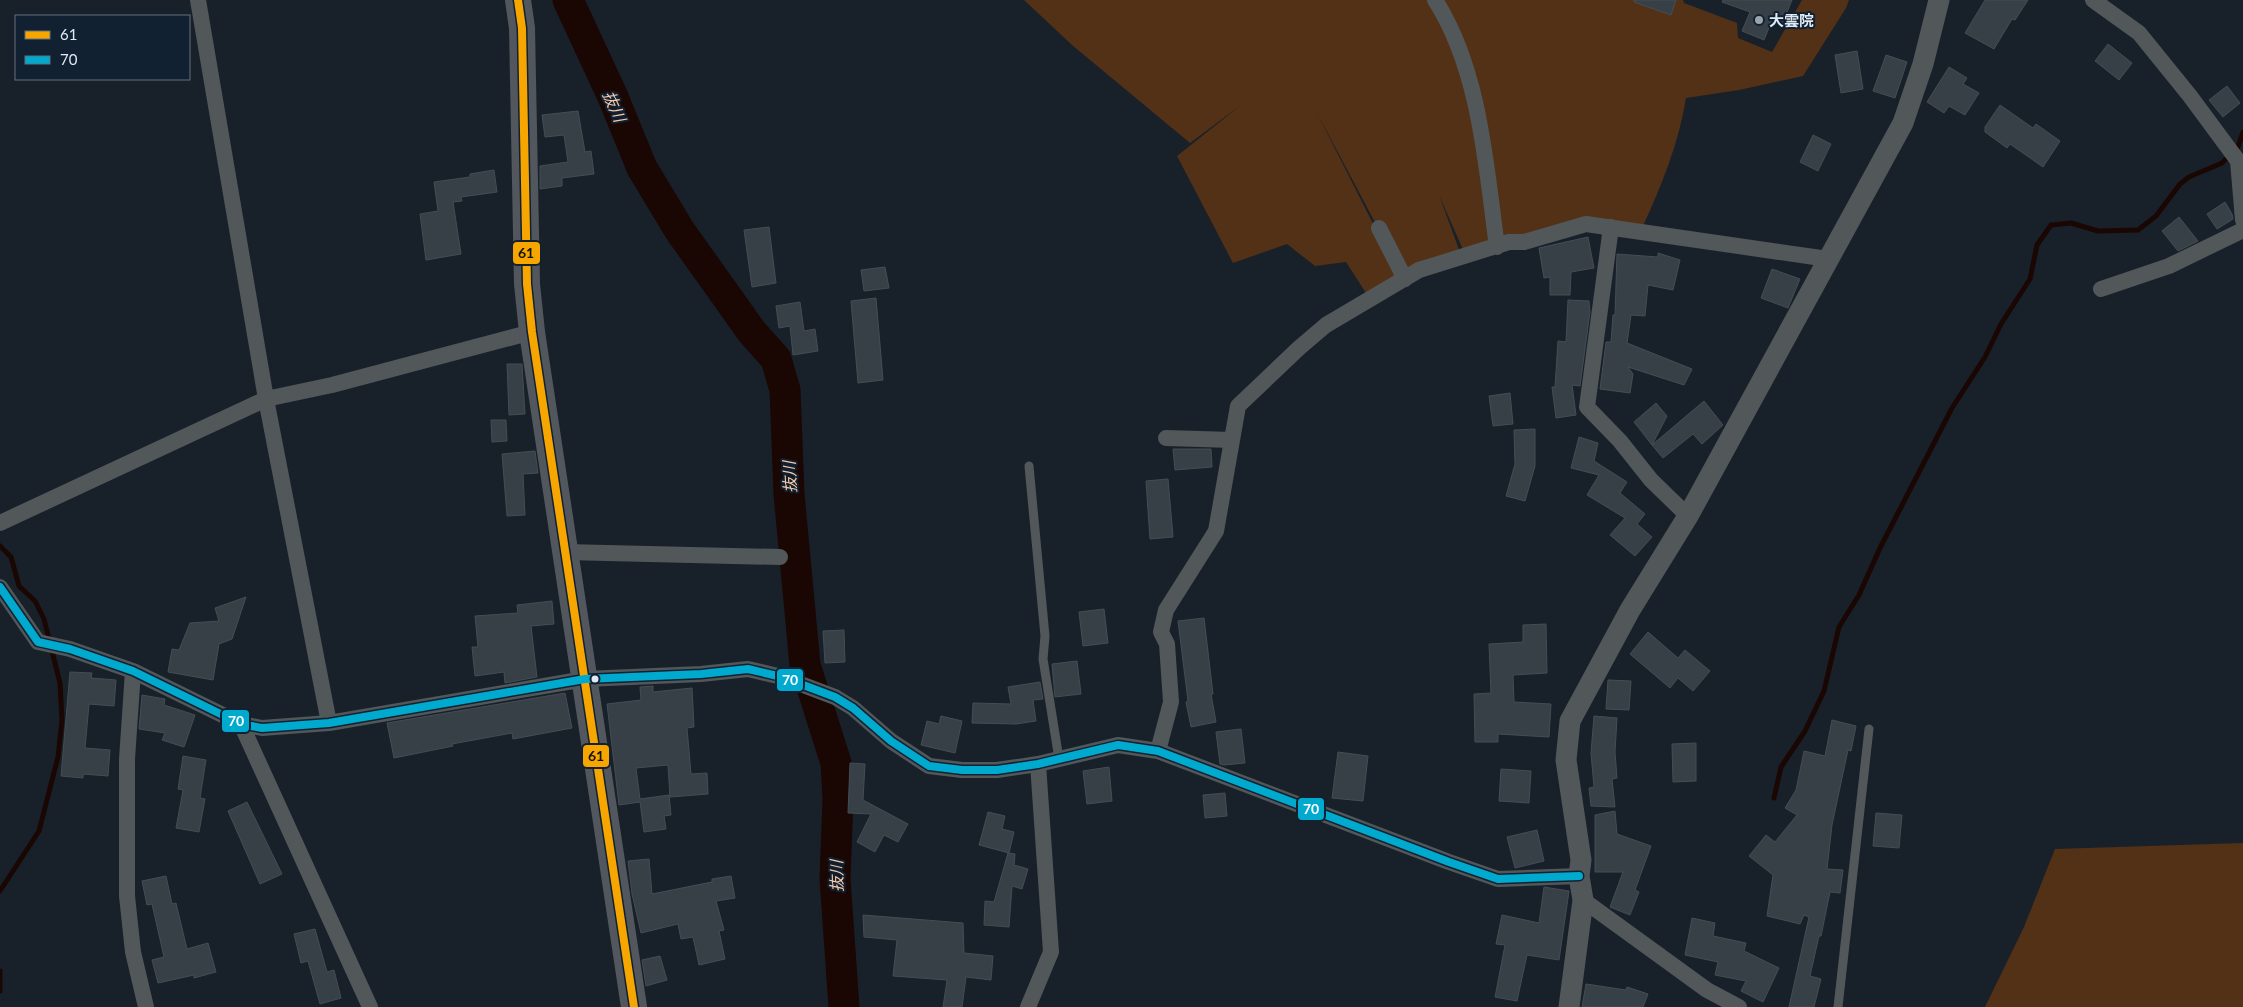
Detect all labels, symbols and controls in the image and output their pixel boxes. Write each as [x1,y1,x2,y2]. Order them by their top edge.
place label: 大雲院 [1769,11,1814,29]
marker: 大雲院 [1753,14,1765,26]
legend [15,15,190,80]
text: 61 [60,25,77,43]
text: 70 [60,50,78,68]
water label: 抜川 [600,88,631,126]
line badge: 61 [512,241,541,265]
text: 61 [518,244,534,261]
water label: 抜川 [779,459,799,493]
line badge: 70 [776,668,804,692]
text: 70 [782,671,798,688]
unlabelled marker [590,674,600,684]
line badge: 70 [221,709,250,733]
text: 70 [228,712,244,729]
line badge: 61 [582,744,610,768]
text: 61 [588,747,604,764]
line badge: 70 [1297,797,1325,821]
text: 70 [1303,800,1319,817]
water label: 抜川 [826,858,846,892]

